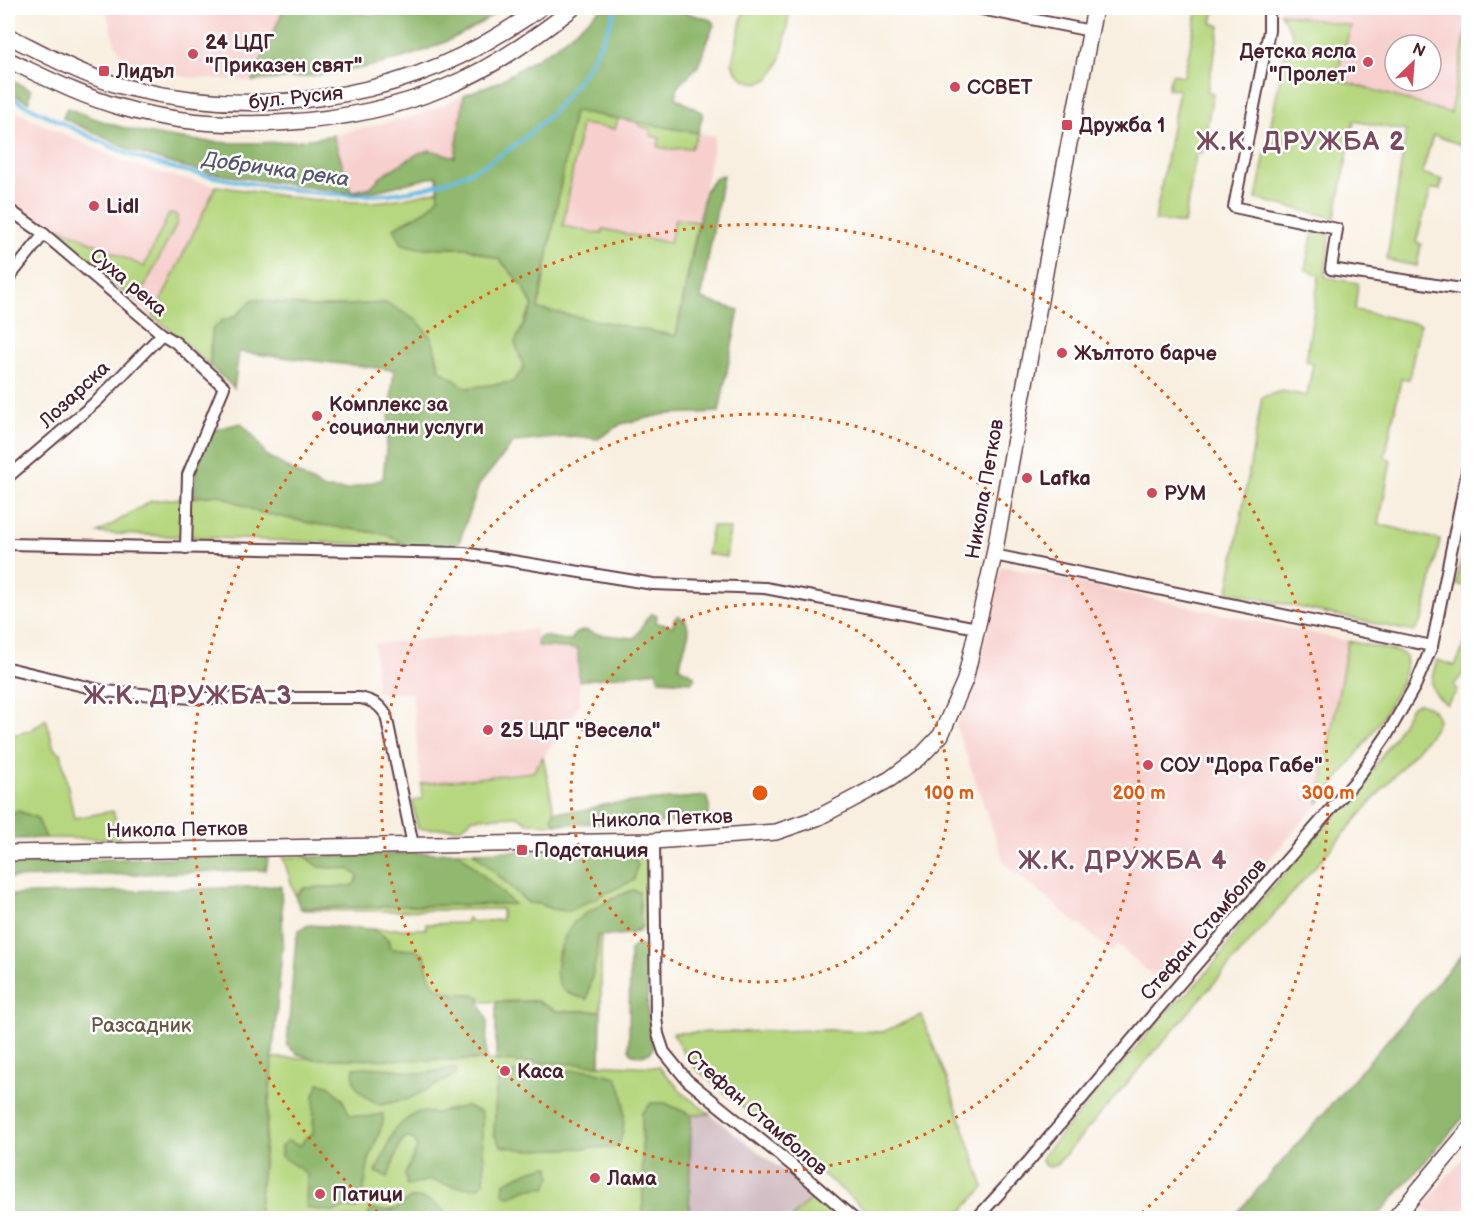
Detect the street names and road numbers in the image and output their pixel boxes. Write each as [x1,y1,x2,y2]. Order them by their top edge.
street label: бул. Русия [248,81,344,115]
street label: Суха река [85,244,172,322]
street label: Лозарска [34,356,115,434]
street label: Никола Петков [961,417,1009,561]
street label: Никола Петков [591,805,734,833]
street label: Никола Петков [106,817,249,843]
street label: Стефан Стамболов [1136,853,1272,1006]
street label: Стефан Стамболов [680,1045,833,1181]

